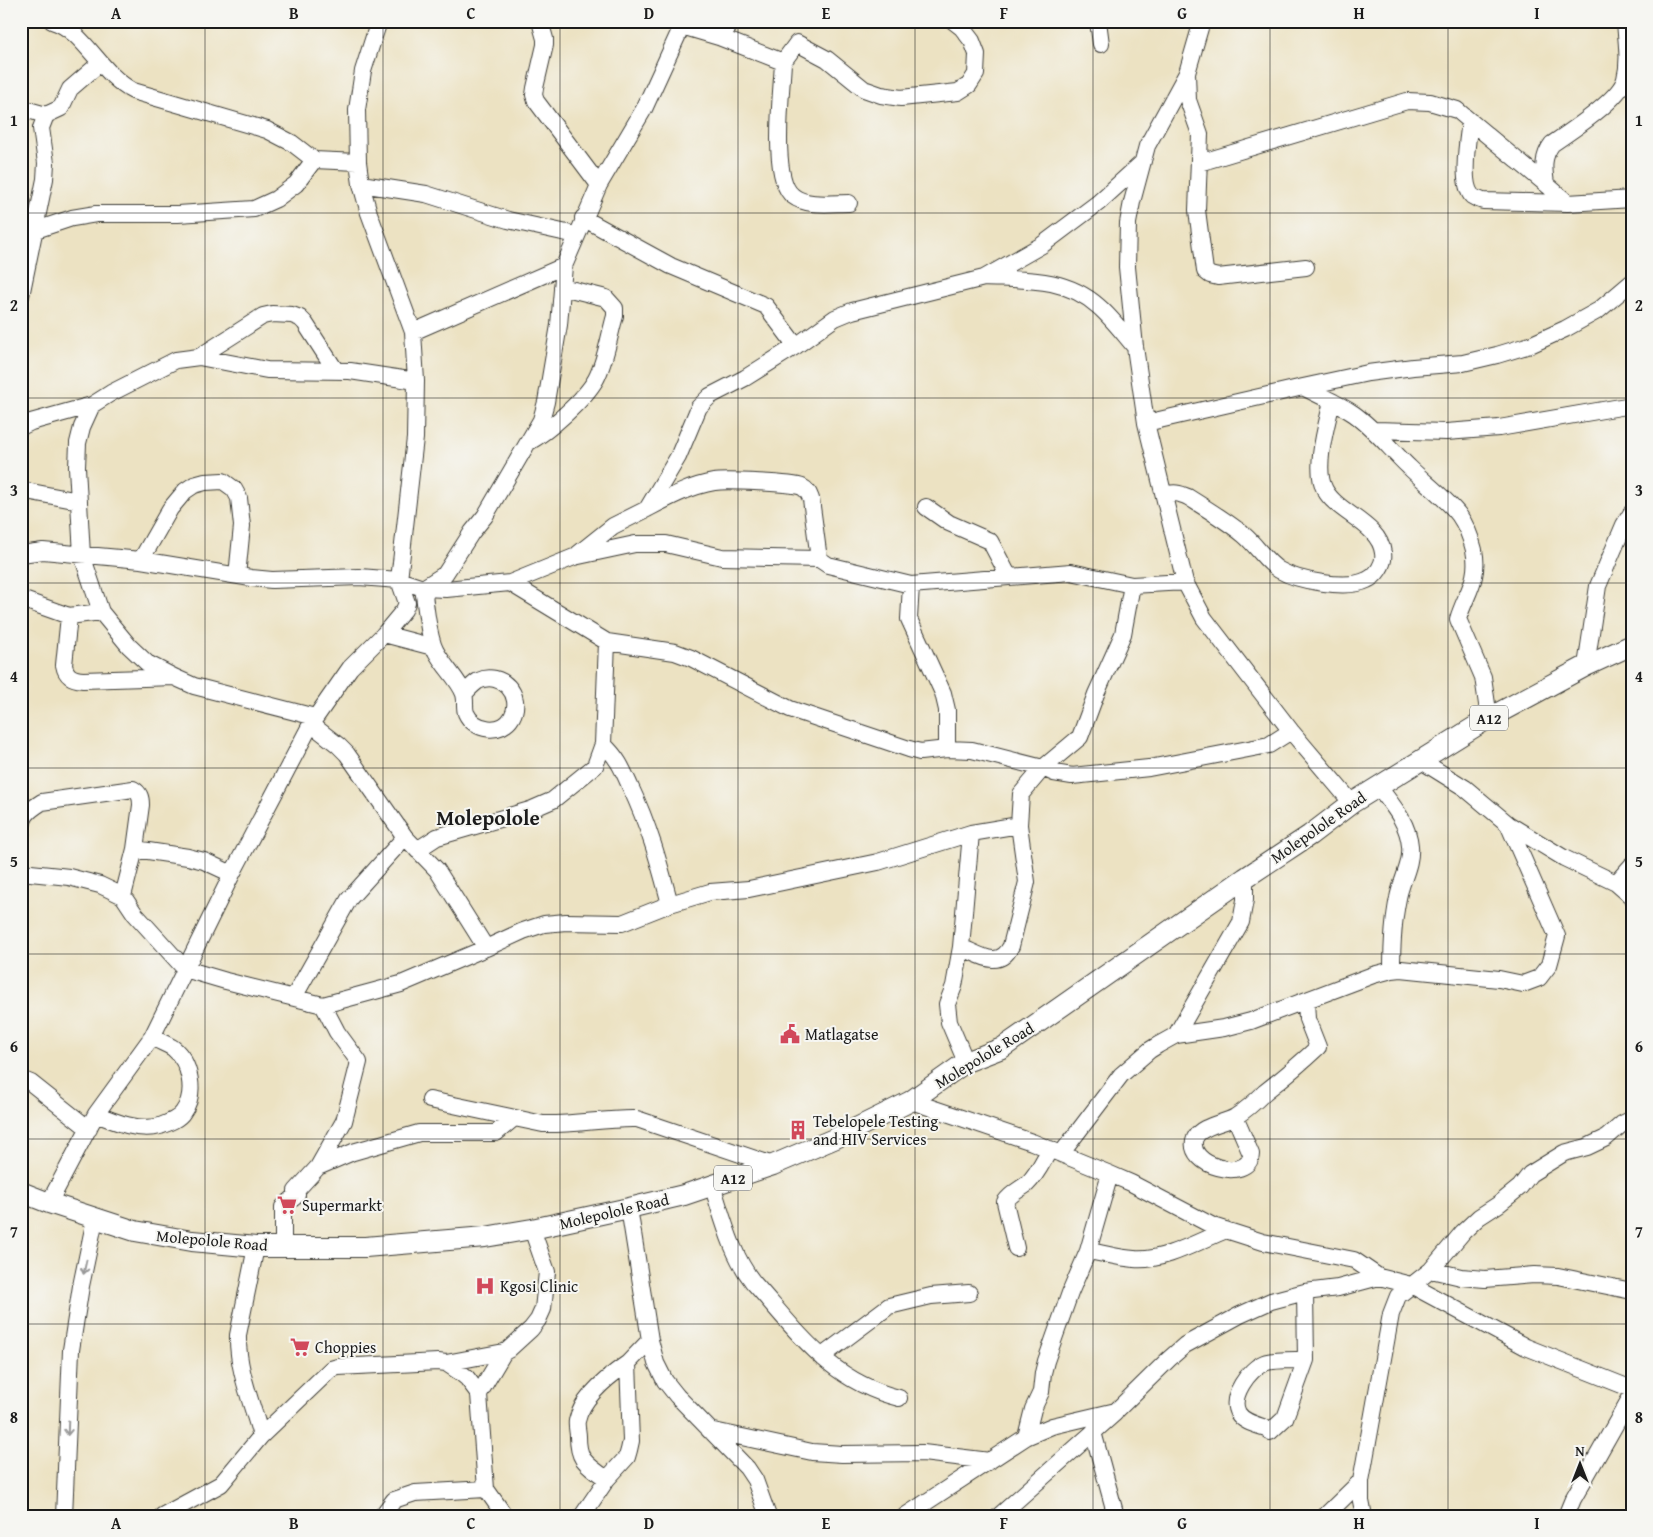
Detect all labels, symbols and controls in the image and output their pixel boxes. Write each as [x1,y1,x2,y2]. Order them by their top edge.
text: A [111,1,122,25]
text: B [289,1,299,25]
text: C [466,1,476,25]
text: D [644,1,654,25]
text: E [822,1,831,25]
text: F [1000,1,1008,25]
text: G [1177,1,1187,25]
text: H [1353,1,1365,25]
text: I [1534,1,1540,25]
text: 1 [10,108,18,132]
text: 1 [1635,108,1643,132]
text: 2 [10,293,18,317]
text: 2 [1635,293,1643,317]
text: 3 [10,478,18,502]
text: 3 [1635,478,1643,502]
text: 4 [10,664,18,688]
text: 4 [1635,664,1643,688]
road number: A12 [1470,706,1508,730]
street label: Molepolole Road [1265,785,1371,869]
district label: Molepolole [436,802,540,833]
text: 5 [10,849,18,873]
text: 5 [1635,849,1643,873]
street label: Molepolole Road [930,1016,1038,1094]
place label: Matlagatse [805,1022,878,1046]
public building icon: Matlagatse [779,1023,801,1045]
text: 6 [10,1034,18,1058]
text: 6 [1635,1034,1643,1058]
place label: Tebelopele Testing and HIV Services [813,1109,938,1151]
building icon: Tebelopele Testing and HIV Services [787,1119,809,1141]
road number: A12 [714,1166,752,1190]
street label: Molepolole Road [557,1187,672,1235]
place label: Supermarkt [302,1193,383,1217]
supermarket icon: Supermarkt [276,1194,298,1216]
text: 7 [10,1219,18,1243]
text: 7 [1635,1219,1643,1243]
street label: Molepolole Road [155,1223,269,1257]
one-way arrow [79,1258,89,1274]
place label: Kgosi Clinic [500,1274,578,1298]
hospital icon: Kgosi Clinic [474,1275,496,1297]
place label: Choppies [315,1335,376,1359]
supermarket icon: Choppies [289,1336,311,1358]
text: 8 [10,1405,18,1429]
text: 8 [1635,1405,1643,1429]
one-way arrow [63,1420,72,1436]
north arrow [1556,1440,1606,1490]
text: N [1575,1441,1585,1461]
text: A [111,1511,122,1535]
text: B [289,1511,299,1535]
text: C [466,1511,476,1535]
text: D [644,1511,654,1535]
text: E [822,1511,831,1535]
text: F [1000,1511,1008,1535]
text: G [1177,1511,1187,1535]
text: H [1353,1511,1365,1535]
text: I [1534,1511,1540,1535]

